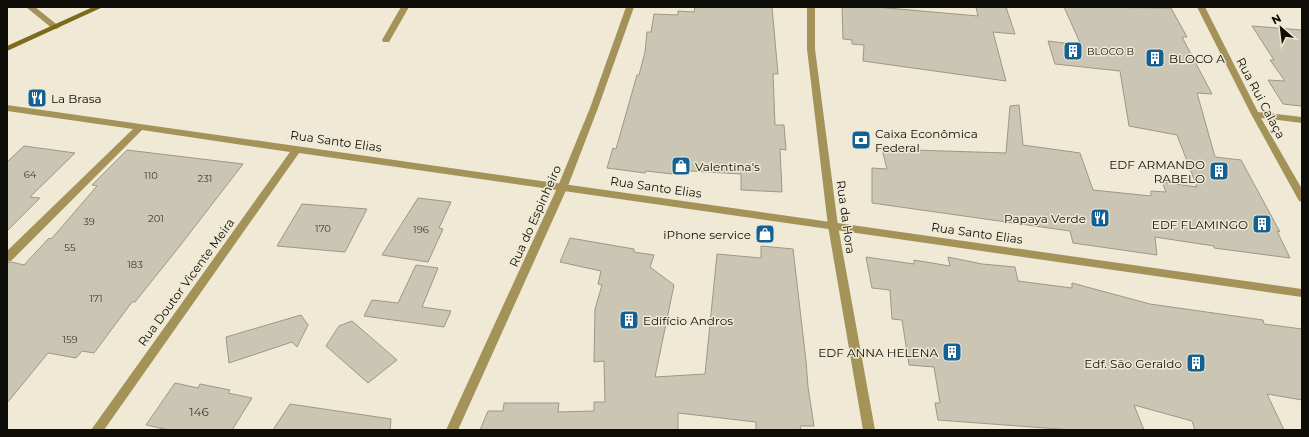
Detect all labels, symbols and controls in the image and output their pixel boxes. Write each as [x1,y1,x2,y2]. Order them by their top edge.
north arrow [1261,8,1301,48]
text: N [1269,11,1284,27]
building icon: BLOCO B [1062,40,1084,62]
place label: BLOCO B [1087,45,1134,58]
building icon: BLOCO A [1144,47,1166,69]
place label: BLOCO A [1169,51,1225,66]
street label: Rua Rui Calaça [1233,55,1289,141]
restaurant icon: La Brasa [26,87,48,109]
place label: La Brasa [51,91,102,106]
place label: Caixa Econômica Federal [875,126,978,155]
street label: Rua Santo Elias [289,127,383,155]
bank icon: Caixa Econômica Federal [850,129,872,151]
shop icon: Valentina's [670,155,692,177]
place label: EDF ARMANDO RABELO [1109,157,1205,186]
place label: Valentina's [695,159,760,174]
building icon: EDF ARMANDO RABELO [1208,160,1230,182]
street label: Rua do Espinheiro [506,163,564,269]
house number: 64 [24,168,37,181]
house number: 110 [144,169,158,182]
house number: 231 [198,172,212,185]
street label: Rua Santo Elias [609,173,703,201]
street label: Rua da Hora [833,179,859,255]
restaurant icon: Papaya Verde [1089,207,1111,229]
place label: Papaya Verde [1004,211,1086,226]
house number: 201 [148,212,164,225]
building icon: EDF FLAMINGO [1251,213,1273,235]
house number: 39 [83,215,95,228]
street label: Rua Doutor Vicente Meira [135,215,237,349]
place label: EDF FLAMINGO [1152,217,1248,232]
street label: Rua Santo Elias [930,219,1024,247]
house number: 170 [315,222,331,235]
house number: 196 [413,223,429,236]
shop icon: iPhone service [754,223,776,245]
place label: iPhone service [663,227,751,242]
house number: 55 [64,241,76,254]
house number: 183 [127,258,143,271]
house number: 171 [89,292,103,305]
building icon: Edifício Andros [618,309,640,331]
place label: Edifício Andros [643,313,733,328]
house number: 159 [62,333,78,346]
building icon: EDF ANNA HELENA [941,341,963,363]
place label: EDF ANNA HELENA [818,345,938,360]
building icon: Edf. São Geraldo [1185,352,1207,374]
place label: Edf. São Geraldo [1084,356,1182,371]
house number: 146 [189,404,209,419]

